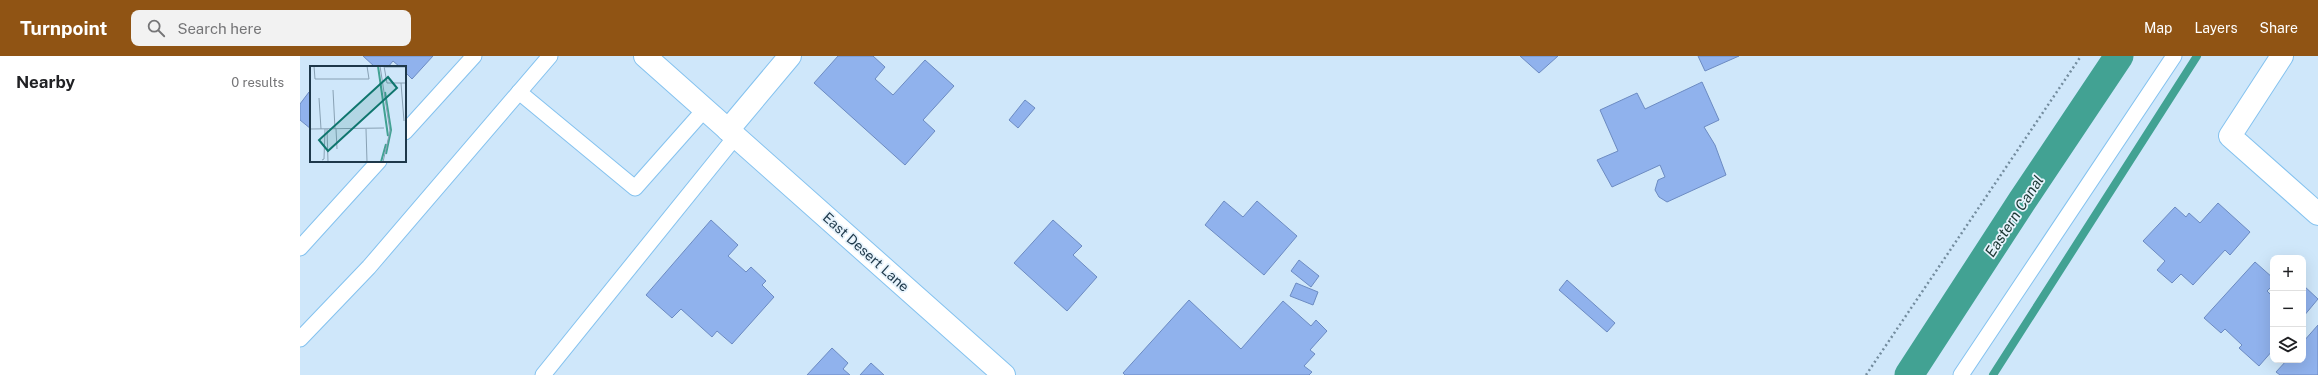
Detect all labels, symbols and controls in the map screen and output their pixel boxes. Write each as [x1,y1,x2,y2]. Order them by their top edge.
search box [131,10,411,46]
text: Turnpoint [20,17,107,39]
icon: search [145,17,167,39]
text: Search here [177,20,262,37]
text: Map [2144,20,2172,36]
text: Layers [2194,20,2238,36]
text: Share [2260,20,2298,36]
inset map [310,66,406,162]
text: Nearby [16,72,75,92]
text: 0 results [231,75,284,90]
water label: Eastern Canal [1981,172,2047,260]
street label: East Desert Lane [820,209,912,295]
map controls [2270,255,2306,363]
button: + [2270,255,2306,291]
button: − [2270,291,2306,327]
button: layers [2270,327,2306,363]

